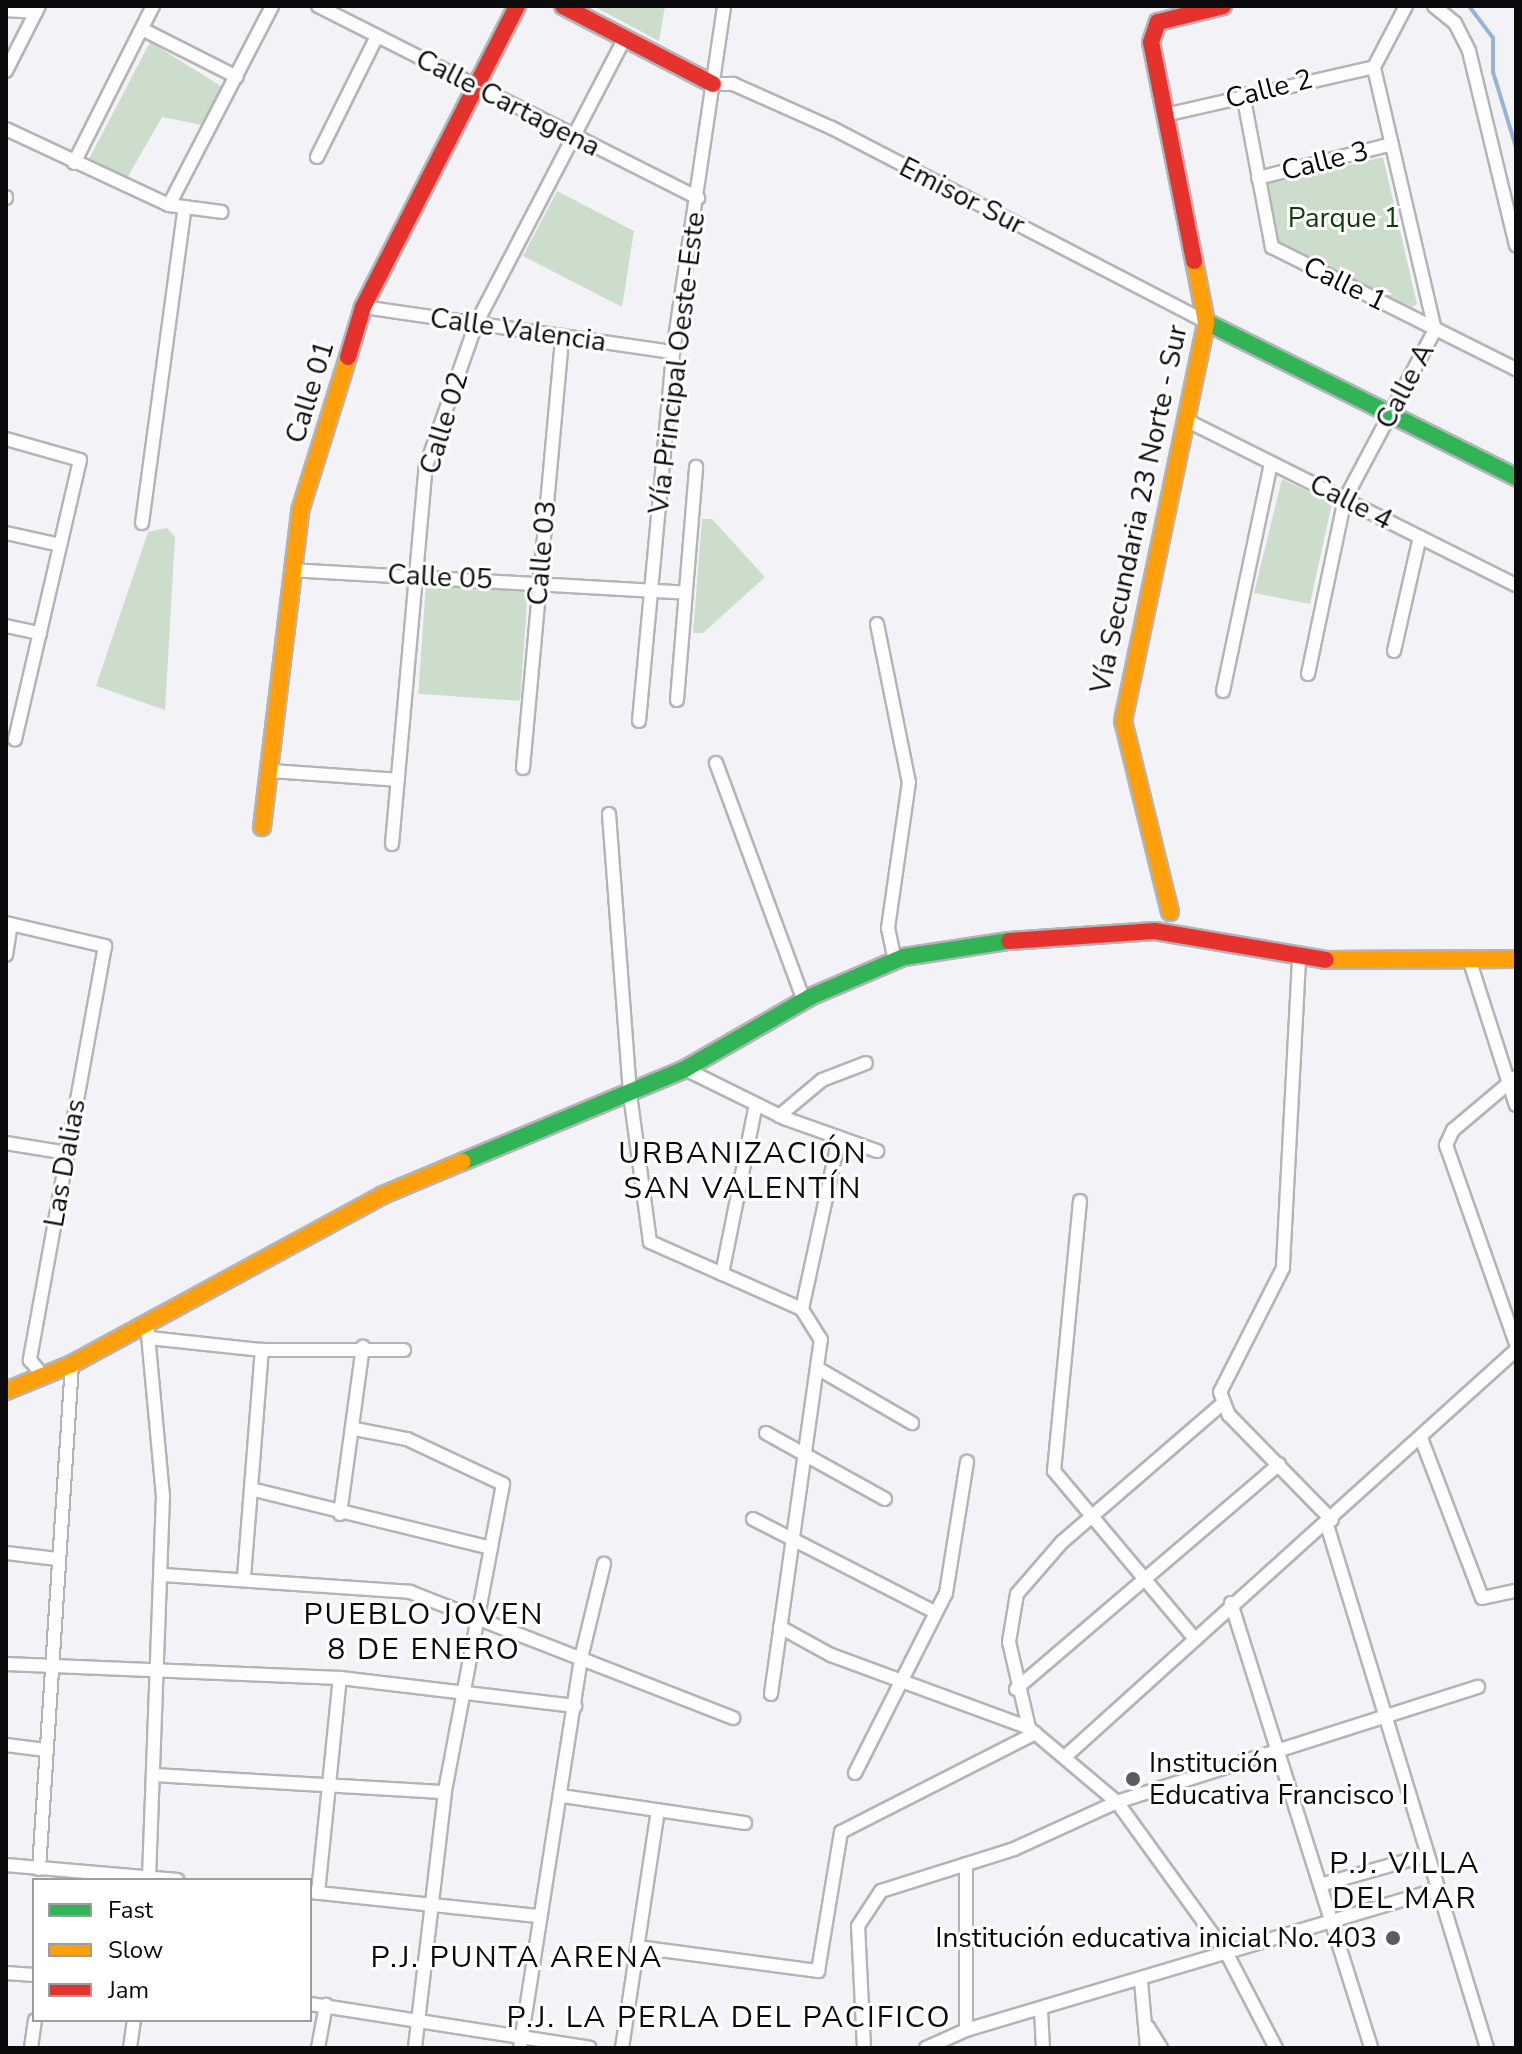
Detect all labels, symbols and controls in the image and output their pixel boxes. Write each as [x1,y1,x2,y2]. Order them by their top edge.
street label: Calle Cartagena [410,42,606,164]
street label: Calle 2 [1222,62,1316,116]
street label: Calle 3 [1278,134,1372,188]
street label: Emisor Sur [894,150,1030,242]
park label: Parque 1 [1288,201,1400,235]
street label: Vía Principal Oeste-Este [642,210,712,516]
street label: Calle 1 [1298,249,1392,319]
street label: Calle Valencia [428,301,608,359]
street label: Vía Secundaria 23 Norte - Sur [1083,322,1195,696]
street label: Calle 01 [279,337,341,447]
street label: Calle A [1369,337,1441,435]
street label: Calle 02 [413,368,475,478]
street label: Calle 4 [1304,467,1398,537]
street label: Calle 03 [521,499,563,607]
street label: Calle 05 [387,557,493,597]
street label: Las Dalias [37,1096,93,1230]
district label: URBANIZACIÓN SAN VALENTÍN [618,1136,868,1206]
district label: PUEBLO JOVEN 8 DE ENERO [303,1597,545,1668]
place label: Institución Educativa Francisco I [1149,1746,1409,1812]
marker: Institución Educativa Francisco I [1124,1770,1142,1788]
district label: P.J. VILLA DEL MAR [1329,1846,1481,1916]
legend [32,1878,312,2022]
text: Fast [108,1894,153,1926]
place label: Institución educativa inicial No. 403 [935,1921,1377,1955]
marker: Institución educativa inicial No. 403 [1384,1929,1402,1947]
text: Slow [108,1934,163,1966]
district label: P.J. PUNTA ARENA [371,1940,663,1976]
text: Jam [108,1974,149,2006]
district label: P.J. LA PERLA DEL PACIFICO [507,2000,951,2036]

